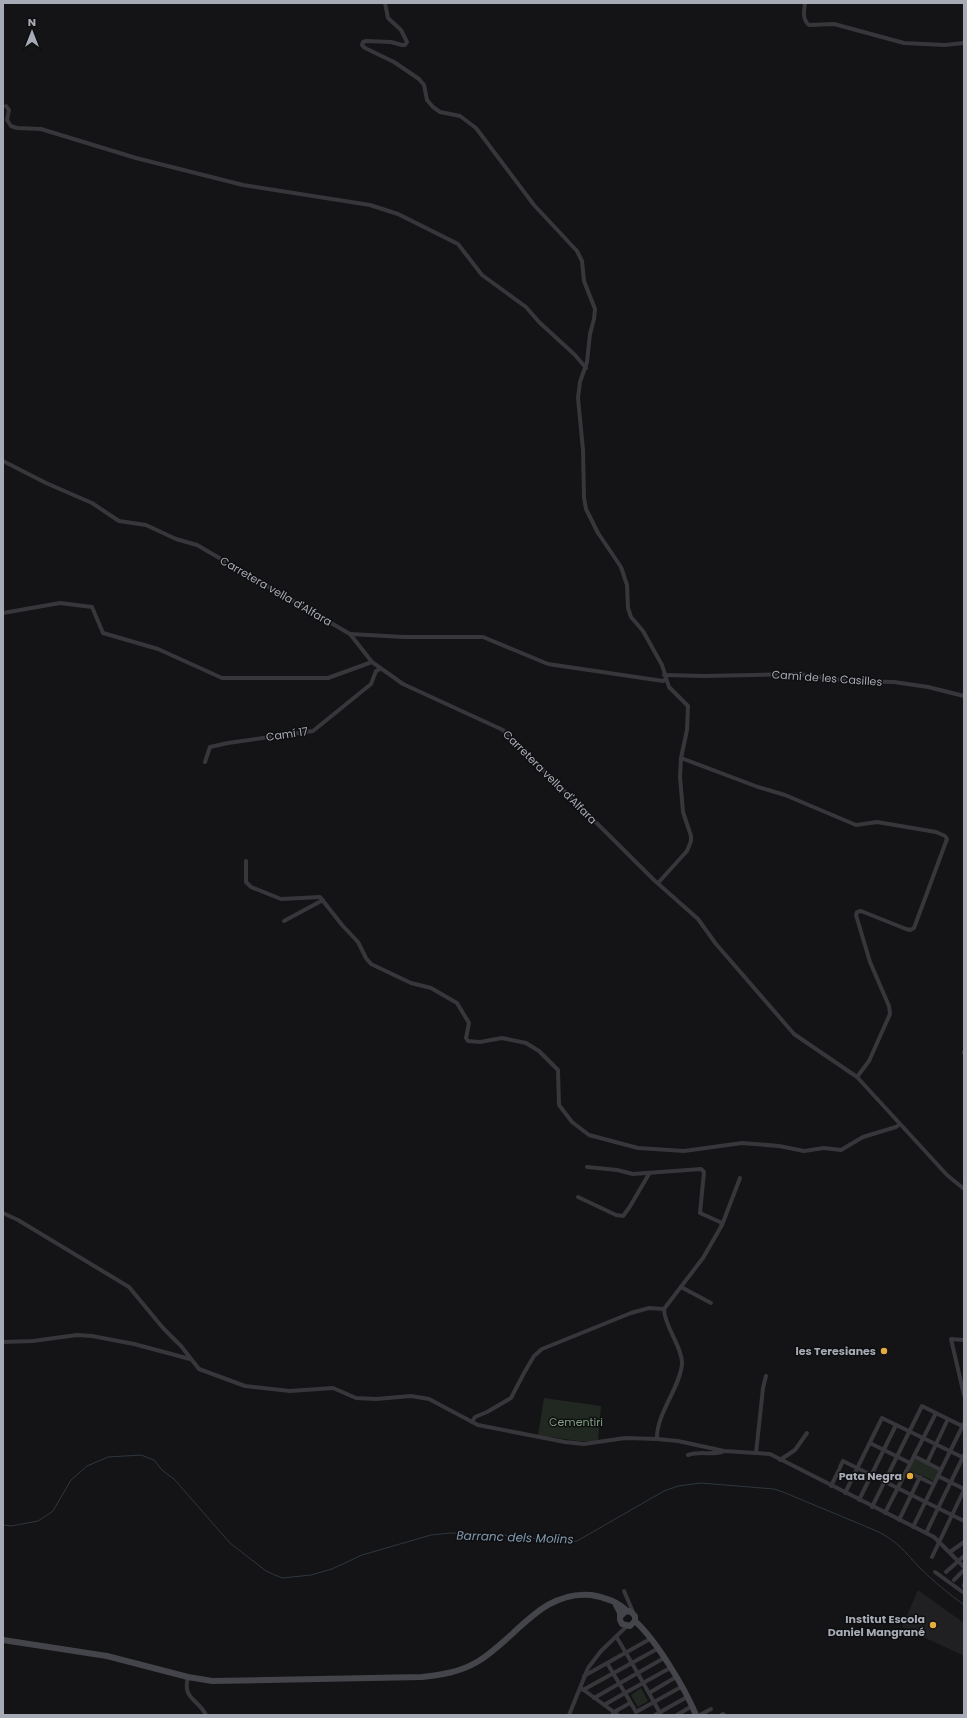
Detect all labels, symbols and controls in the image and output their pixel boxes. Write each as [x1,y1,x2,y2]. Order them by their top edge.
north arrow [12,12,52,52]
text: N [28,14,36,30]
street label: Carretera vella d'Alfara [217,552,335,630]
street label: Camí de les Casilles [771,666,883,690]
street label: Camí 17 [265,723,309,745]
street label: Carretera vella d'Alfara [499,726,601,828]
place label: les Teresianes [796,1343,876,1359]
marker: les Teresianes [879,1346,889,1356]
park label: Cementiri [549,1414,603,1430]
place label: Pata Negra [839,1468,902,1484]
marker: Pata Negra [905,1471,915,1481]
water label: Barranc dels Molins [456,1526,574,1548]
place label: Institut Escola Daniel Mangrané [828,1611,925,1640]
marker: Institut Escola Daniel Mangrané [928,1620,938,1630]

